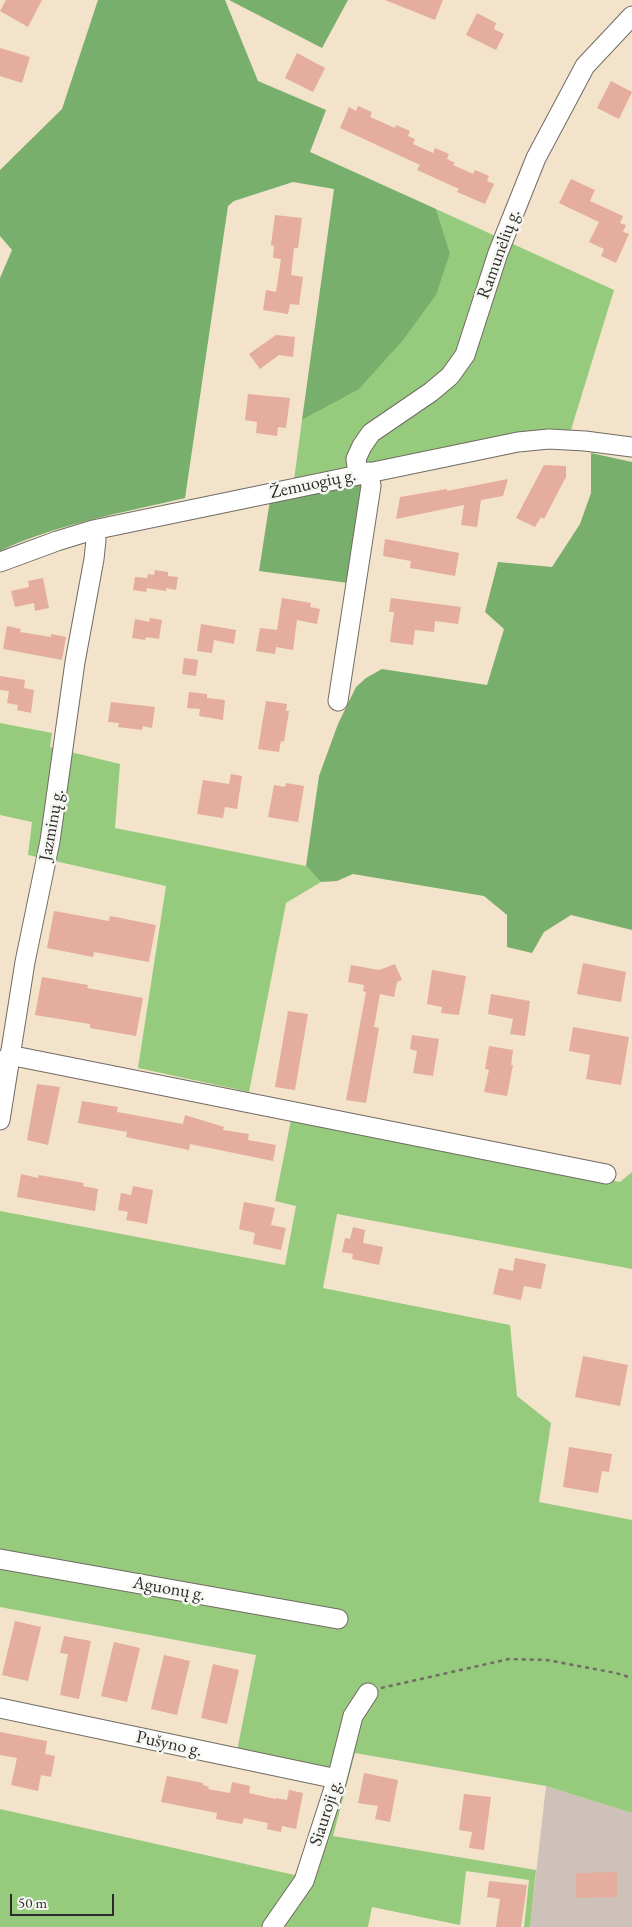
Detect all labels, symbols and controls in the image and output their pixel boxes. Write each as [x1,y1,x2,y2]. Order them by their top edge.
street label: Ramunėlių g. [473,206,525,302]
street label: Žemuogių g. [268,464,358,504]
street label: Jazminų g. [35,787,69,863]
street label: Aguonų g. [131,1572,207,1606]
street label: Pušyno g. [134,1726,204,1762]
street label: Siauroji g. [305,1777,347,1849]
scale bar [12,1884,116,1916]
text: 50 m [18,1893,47,1912]

